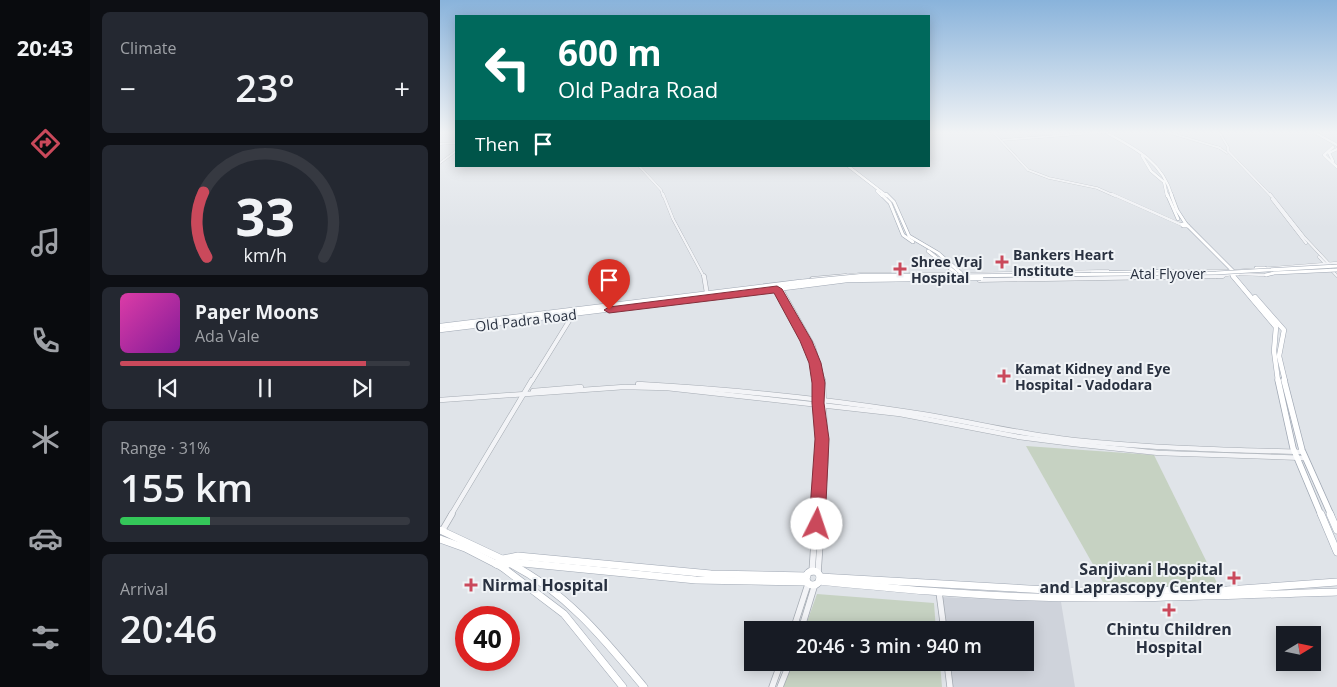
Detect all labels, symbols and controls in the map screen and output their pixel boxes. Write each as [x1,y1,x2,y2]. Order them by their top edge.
text: 600 m [558,29,662,76]
text: 20:43 [17,32,73,62]
icon: left [475,35,540,100]
text: Climate [120,37,177,59]
text: 23° [235,61,295,113]
text: − [120,69,136,107]
text: + [394,69,410,107]
text: Old Padra Road [558,74,718,104]
icon: directions [28,126,63,161]
icon: arrive [529,130,557,158]
text: Then [475,131,519,157]
text: 33 [235,180,295,251]
icon: music [28,225,63,260]
text: km/h [243,243,287,267]
place label: Bankers Heart Institute [1013,245,1114,280]
place label: Shree Vraj Hospital [911,252,983,287]
marker: Bankers Heart Institute [995,255,1009,269]
pin [588,259,630,310]
marker: Shree Vraj Hospital [893,262,907,276]
street label: Atal Flyover [1130,264,1206,283]
icon: arrive [595,266,623,294]
text: Paper Moons [195,299,319,325]
street label: Old Padra Road [474,304,578,336]
icon: phone [28,323,63,358]
text: Ada Vale [195,325,259,347]
place label: Kamat Kidney and Eye Hospital - Vadodara [1015,359,1170,394]
marker: Kamat Kidney and Eye Hospital - Vadodara [997,369,1011,383]
icon: previous [154,374,182,402]
icon: pause [251,374,279,402]
icon: next [348,374,376,402]
icon: climate [28,422,63,457]
text: Range · 31% [120,437,210,459]
text: 155 km [120,461,253,513]
position arrow [790,497,842,549]
icon: car [28,521,63,556]
place label: Sanjivani Hospital and Laprascopy Center [1039,558,1223,598]
marker: Sanjivani Hospital and Laprascopy Center [1227,571,1241,585]
place label: Nirmal Hospital [482,574,608,596]
text: Arrival [120,578,168,600]
marker: Nirmal Hospital [464,578,478,592]
text: 20:46 [120,602,217,654]
marker: Chintu Children Hospital [1162,603,1176,617]
speed limit sign: 40 [455,606,520,671]
place label: Chintu Children Hospital [1106,618,1232,658]
icon: filters [28,620,63,655]
north arrow [1276,626,1321,671]
map controls [1276,626,1321,671]
text: 20:46 · 3 min · 940 m [796,633,982,659]

